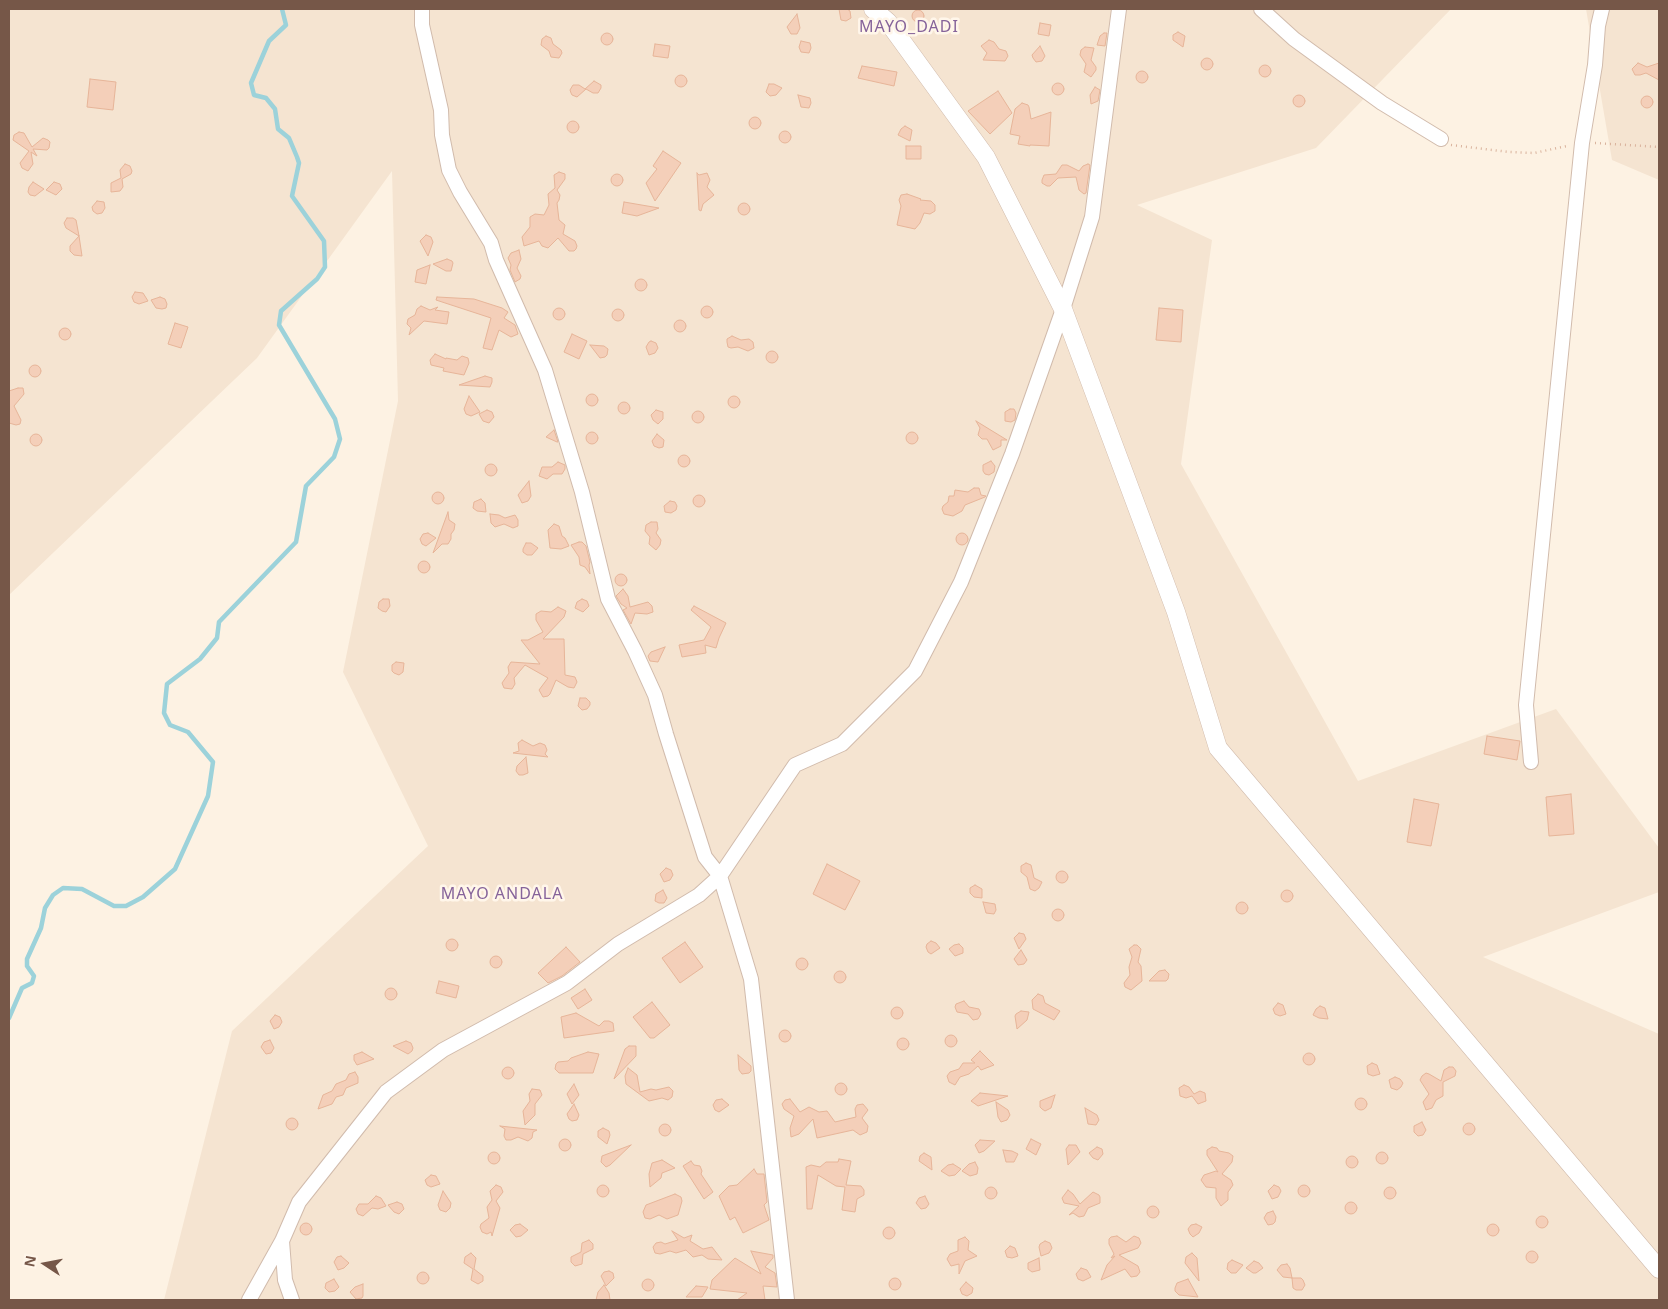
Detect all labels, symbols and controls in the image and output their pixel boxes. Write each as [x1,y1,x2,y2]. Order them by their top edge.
district label: MAYO_DADI [858,17,960,37]
district label: MAYO ANDALA [439,884,565,904]
north arrow [20,1239,70,1289]
text: N [19,1254,40,1268]

